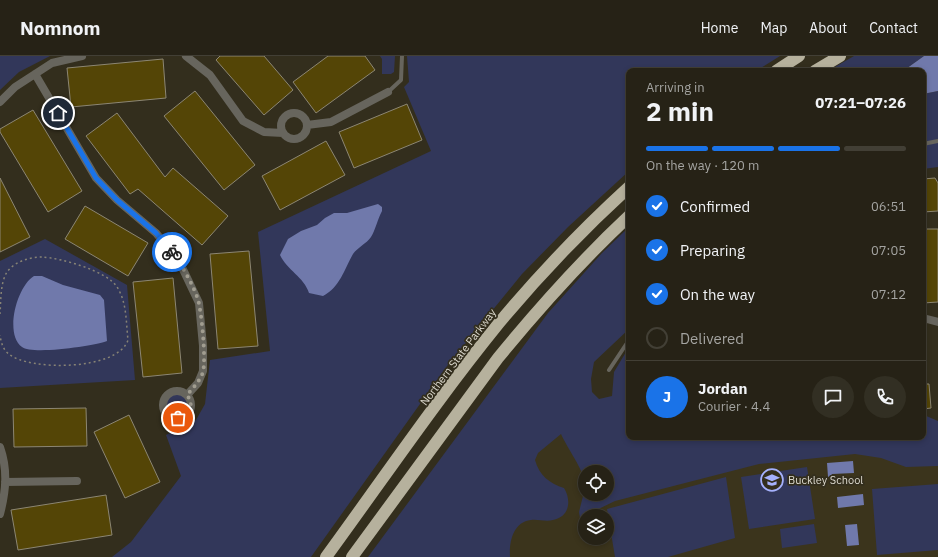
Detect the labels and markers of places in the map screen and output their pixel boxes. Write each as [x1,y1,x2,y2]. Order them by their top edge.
pin [41,96,75,130]
pin [161,401,195,435]
school or university icon: Buckley School [759,467,785,493]
place label: Buckley School [788,473,863,487]

